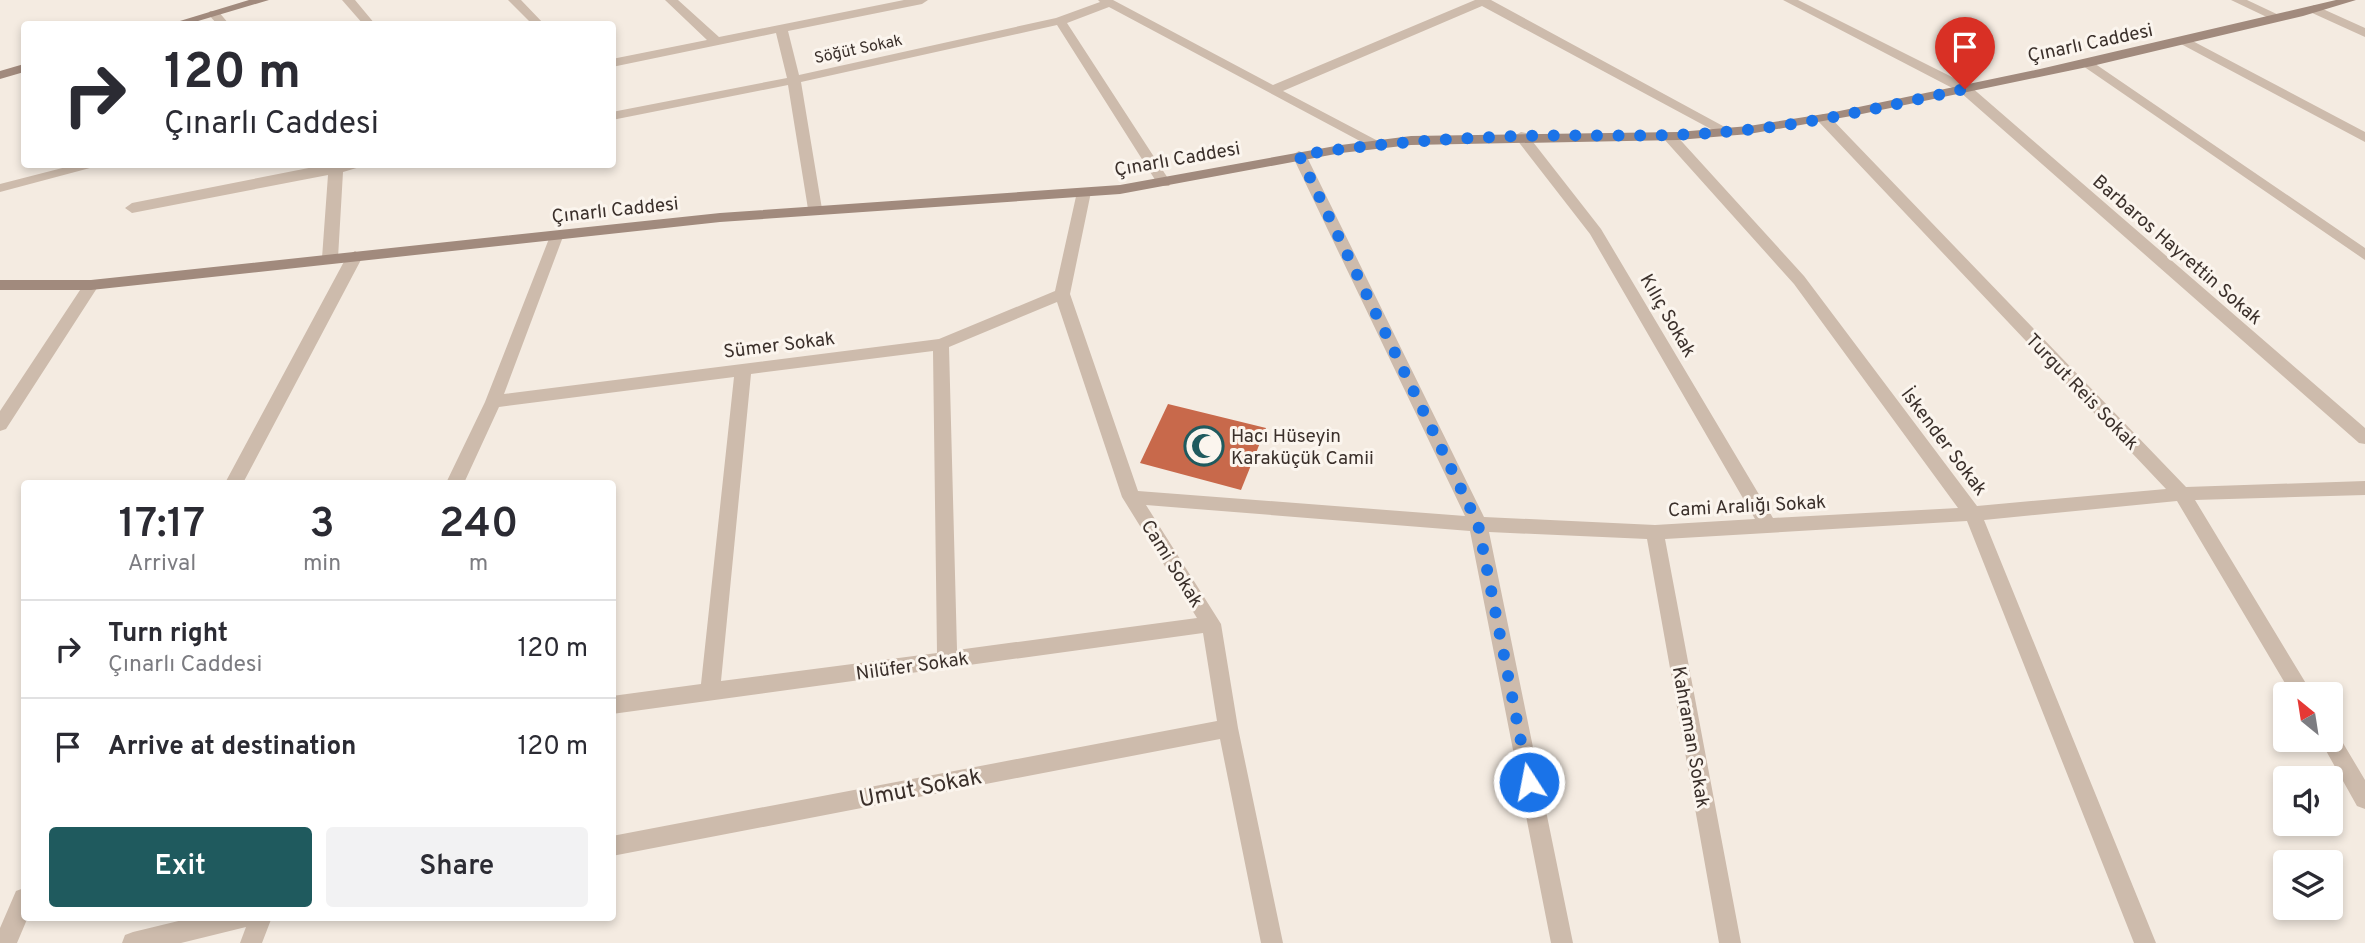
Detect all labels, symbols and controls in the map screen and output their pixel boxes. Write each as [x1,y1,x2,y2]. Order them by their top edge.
pin [1935,17,1995,89]
street label: Çınarlı Caddesi [2026,19,2155,69]
icon: arrive [1946,28,1984,66]
street label: Söğüt Sokak [812,31,904,69]
text: 120 m [164,44,301,106]
icon: right [49,49,140,140]
text: Çınarlı Caddesi [164,105,379,145]
street label: Çınarlı Caddesi [1112,137,1242,183]
street label: Barbaros Hayrettin Sokak [2087,170,2266,331]
street label: Çınarlı Caddesi [551,192,680,230]
street label: Kılıç Sokak [1634,270,1701,362]
street label: Sümer Sokak [722,327,836,365]
street label: Turgut Reis Sokak [2020,329,2143,456]
street label: İskender Sokak [1895,383,1993,501]
mosque icon: Hacı Hüseyin Karaküçük Camii [1183,425,1225,467]
place label: Hacı Hüseyin Karaküçük Camii [1231,425,1374,471]
street label: Cami Aralığı Sokak [1667,491,1827,523]
text: 17:17 [119,499,205,552]
text: 3 [309,499,335,552]
text: 240 [439,499,518,552]
street label: Cami Sokak [1135,516,1208,613]
text: Arrival [128,550,196,579]
text: min [303,550,341,579]
text: m [469,550,488,579]
text: Turn right [108,618,228,651]
icon: right [49,630,87,668]
text: 120 m [518,633,588,666]
street label: Nilüfer Sokak [854,647,970,687]
text: Çınarlı Caddesi [108,651,262,680]
street label: Kahraman Sokak [1666,665,1714,810]
north arrow [2273,682,2343,752]
map controls [2273,682,2343,920]
icon: arrive [49,728,87,766]
text: Arrive at destination [108,731,356,764]
text: 120 m [518,731,588,764]
position arrow [1492,745,1566,819]
street label: Umut Sokak [857,763,984,816]
button: sound [2273,766,2343,836]
button: Exit [49,827,312,907]
button: Share [326,827,588,907]
button: layers [2273,850,2343,920]

